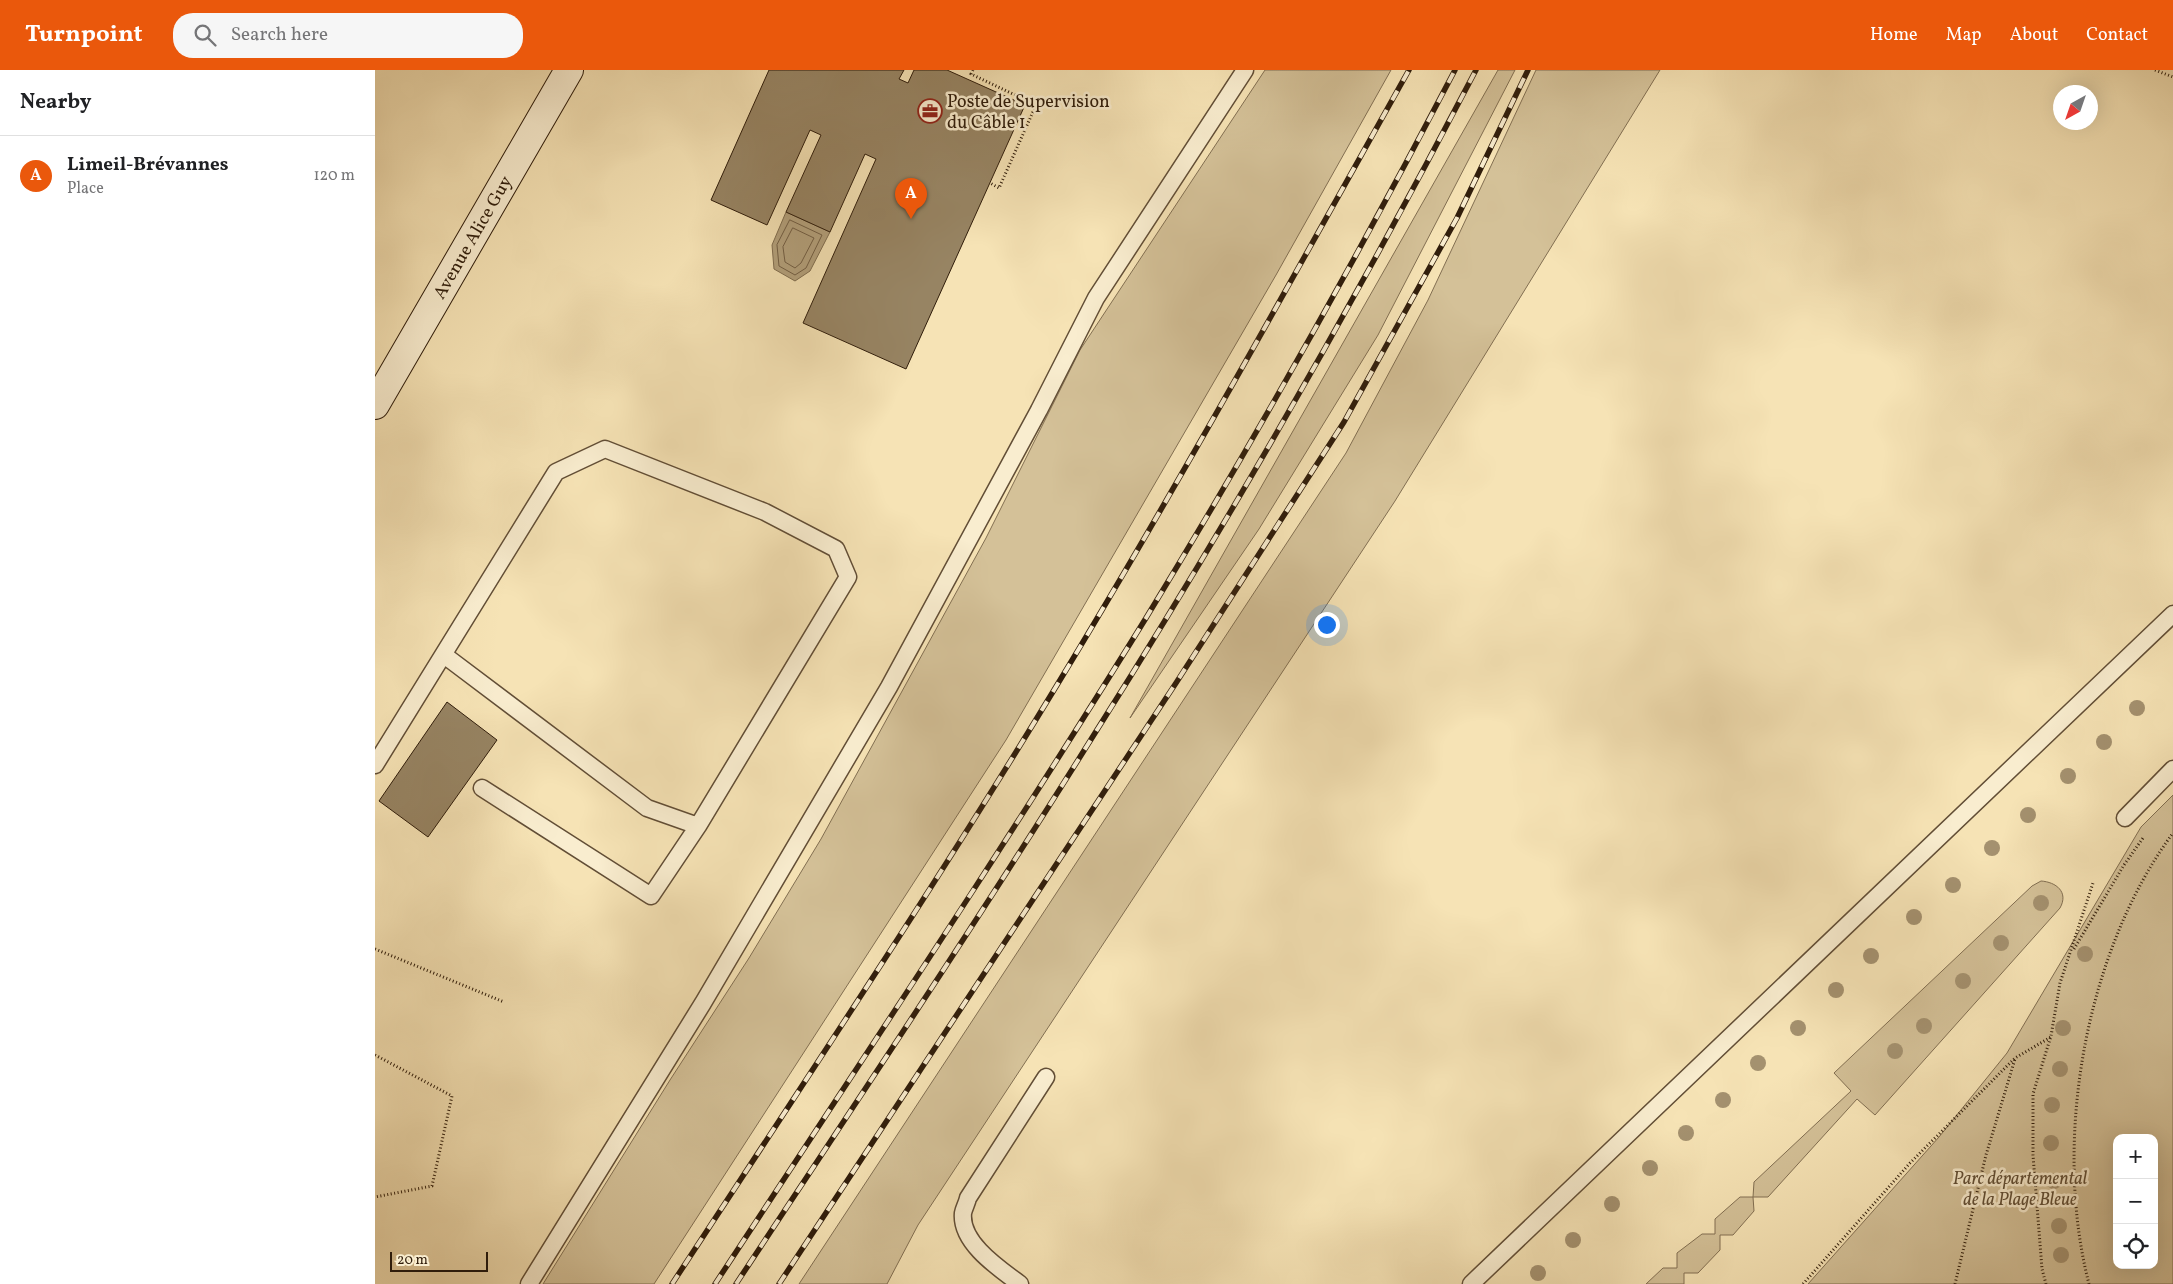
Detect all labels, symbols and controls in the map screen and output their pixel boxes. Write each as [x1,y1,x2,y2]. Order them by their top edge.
search box [173,13,523,58]
text: Turnpoint [25,18,143,52]
icon: search [191,21,219,49]
text: Search here [231,22,328,48]
text: Home [1870,23,1918,48]
text: Map [1946,23,1982,48]
text: About [2010,23,2058,48]
text: Contact [2086,23,2148,48]
north arrow [2053,85,2098,130]
text: Nearby [20,88,91,117]
place label: Poste de Supervision du Câble 1 [947,90,1110,136]
office icon: Poste de Supervision du Câble 1 [917,98,943,124]
text: Limeil-Brévannes [67,152,228,178]
text: A [30,165,42,187]
text: 120 m [313,165,355,187]
street label: Avenue Alice Guy [428,171,519,304]
text: Place [67,178,104,200]
pin: A [895,178,927,219]
your location [1314,612,1340,638]
map controls [2113,1134,2158,1269]
button: + [2113,1134,2158,1179]
park label: Parc départemental de la Plage Bleue [1953,1167,2088,1213]
button: − [2113,1179,2158,1224]
button: locate [2113,1224,2158,1269]
scale bar [390,1249,487,1272]
text: 20 m [397,1251,428,1270]

